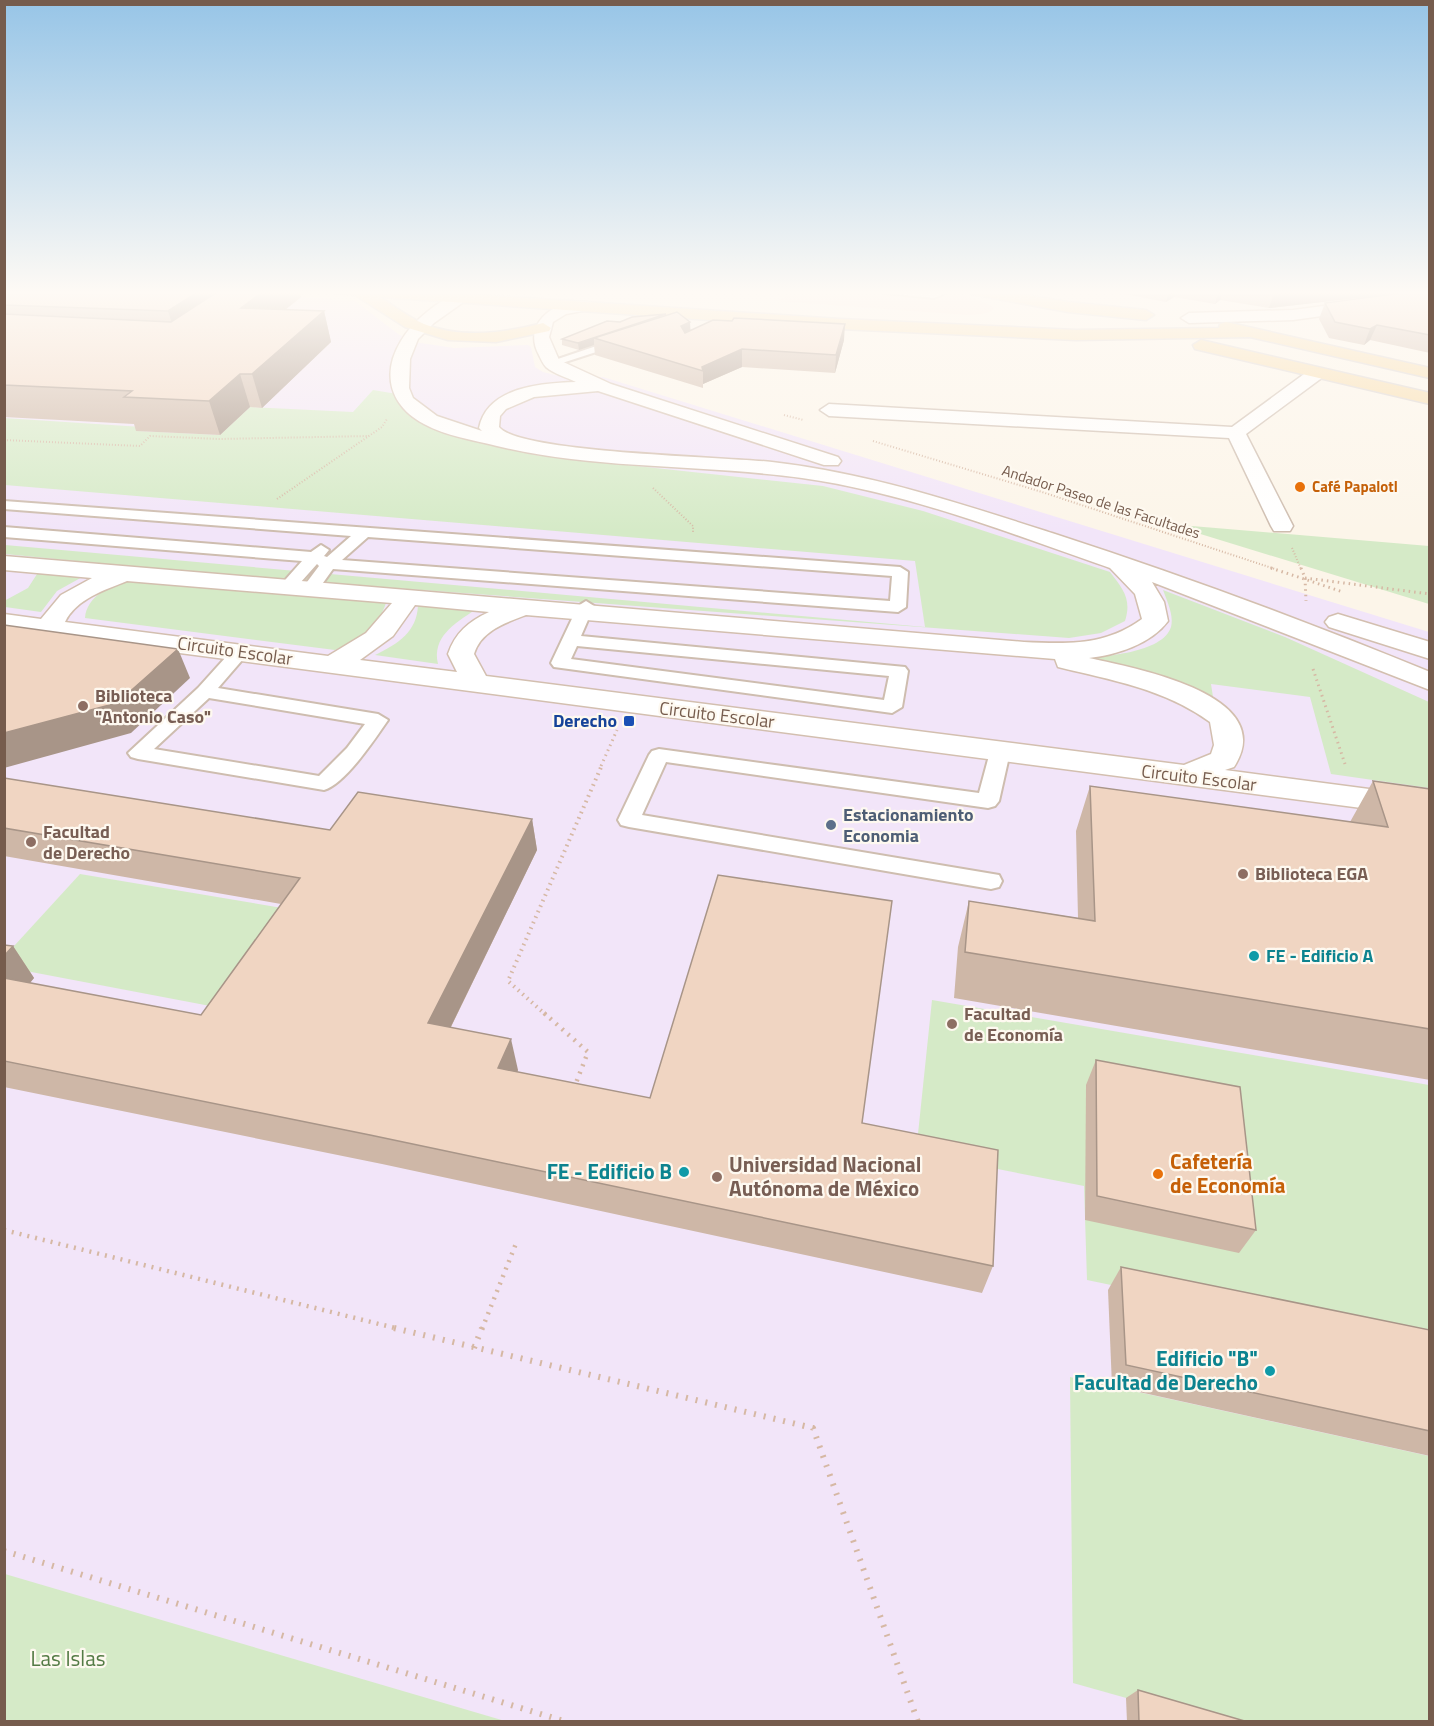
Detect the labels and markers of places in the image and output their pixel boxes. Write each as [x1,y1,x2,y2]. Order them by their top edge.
place label: Café Papalotl [1312,475,1398,498]
marker: Café Papalotl [1293,480,1307,494]
place label: Biblioteca "Antonio Caso" [95,682,211,730]
marker: Biblioteca "Antonio Caso" [76,699,90,713]
place label: Derecho [553,707,617,734]
marker: Derecho [622,714,636,728]
place label: Estacionamiento Economia [843,801,974,849]
place label: Facultad de Derecho [43,818,130,866]
marker: Estacionamiento Economia [824,818,838,832]
marker: Facultad de Derecho [24,835,38,849]
place label: Biblioteca EGA [1255,860,1368,887]
marker: Biblioteca EGA [1236,867,1250,881]
place label: FE - Edificio A [1266,942,1373,969]
marker: FE - Edificio A [1247,949,1261,963]
place label: Facultad de Economía [964,1000,1063,1048]
marker: Facultad de Economía [945,1017,959,1031]
place label: Cafetería de Economía [1170,1145,1286,1201]
place label: Universidad Nacional Autónoma de México [729,1148,922,1204]
place label: FE - Edificio B [547,1155,672,1187]
marker: FE - Edificio B [677,1165,691,1179]
marker: Cafetería de Economía [1151,1167,1165,1181]
marker: Universidad Nacional Autónoma de México [710,1170,724,1184]
place label: Edificio "B" Facultad de Derecho [1074,1342,1258,1398]
marker: Edificio "B" Facultad de Derecho [1263,1364,1277,1378]

